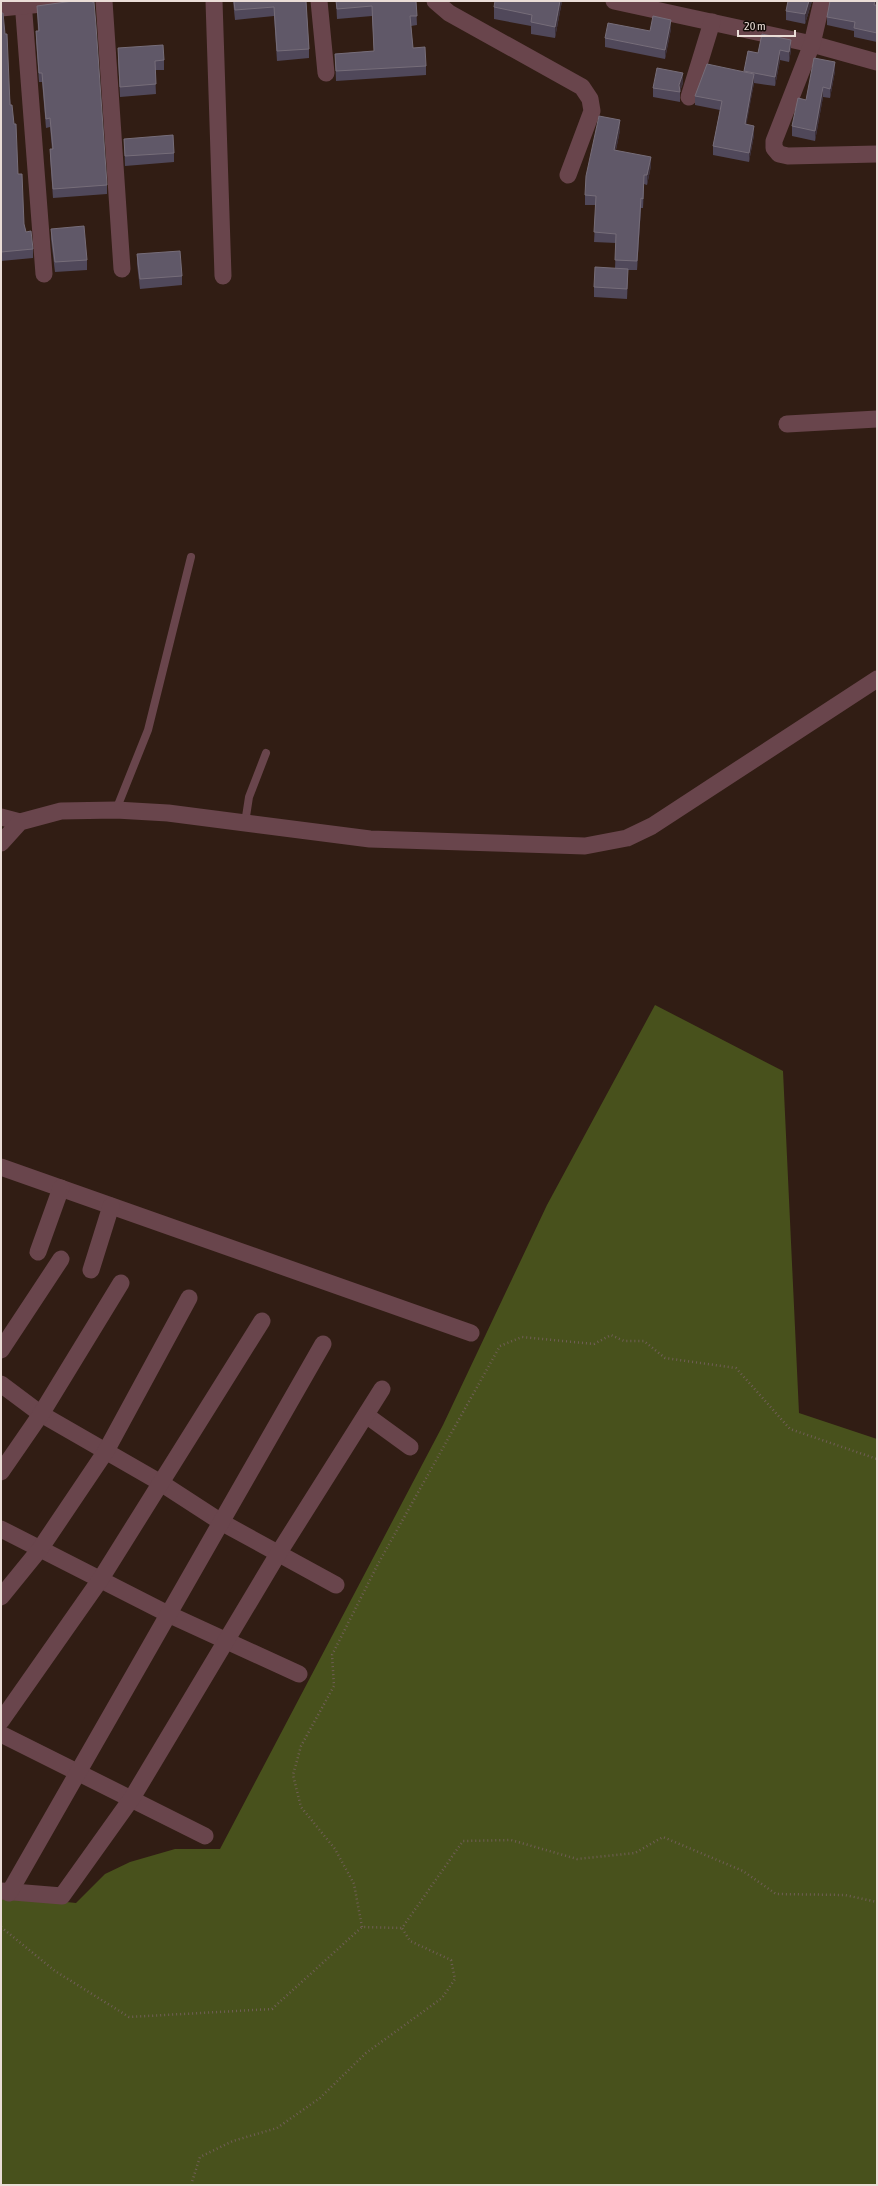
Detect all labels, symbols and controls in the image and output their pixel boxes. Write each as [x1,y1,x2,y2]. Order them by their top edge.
scale bar [738,12,795,38]
text: 20 m [744,19,766,33]

